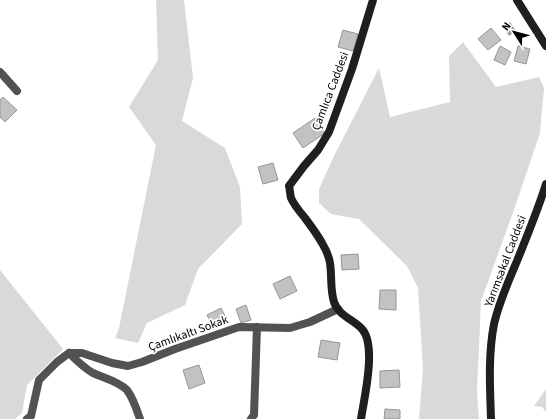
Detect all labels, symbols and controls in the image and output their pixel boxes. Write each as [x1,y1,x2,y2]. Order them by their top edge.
north arrow [494,12,534,52]
text: N [498,19,515,34]
street label: Çamlıca Caddesi [308,49,353,133]
street label: Yarımsakal Caddesi [480,213,531,310]
street label: Çamlıkaltı Sokak [146,311,231,356]

